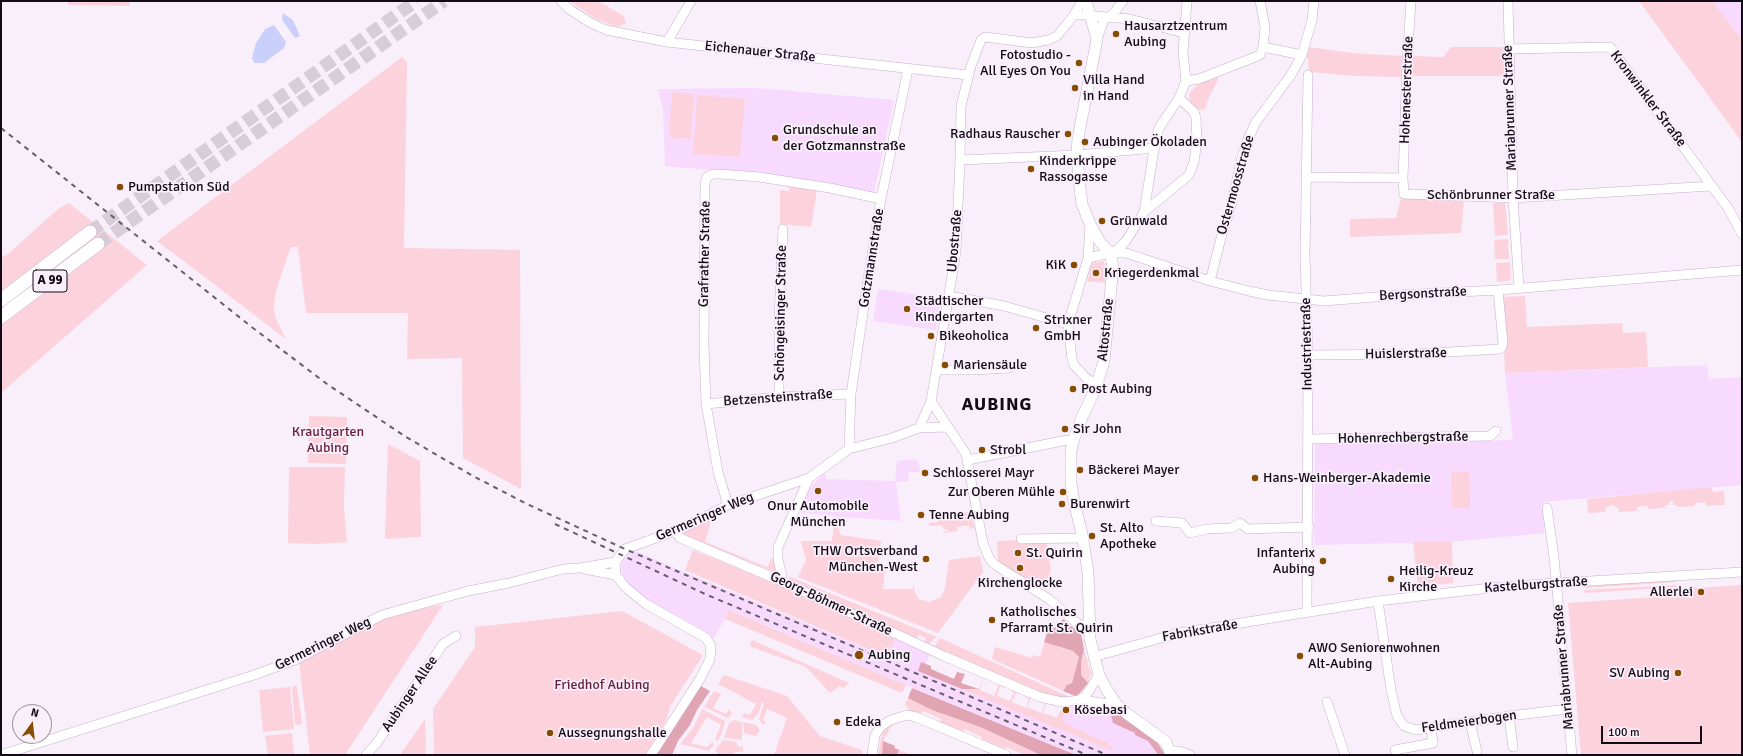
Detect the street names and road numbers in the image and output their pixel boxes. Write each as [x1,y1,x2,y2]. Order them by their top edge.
street label: Hohenesterstraße [1397,36,1417,144]
street label: Eichenauer Straße [704,38,816,66]
street label: Mariabrunner Straße [1499,45,1521,171]
street label: Kronwinkler Straße [1606,48,1690,150]
street label: Ostermoosstraße [1214,133,1258,237]
street label: Schönbrunner Straße [1427,187,1555,203]
street label: Grafrather Straße [696,201,714,307]
street label: Gotzmannstraße [856,207,888,309]
street label: Ubostraße [944,209,966,273]
street label: Schöngeisinger Straße [771,245,791,381]
road number: A 99 [33,270,67,292]
street label: Bergsonstraße [1379,283,1467,305]
street label: Industriestraße [1298,297,1316,391]
street label: Altostraße [1094,298,1118,362]
street label: Huislerstraße [1365,345,1447,363]
street label: Betzensteinstraße [723,386,833,410]
street label: Hohenrechbergstraße [1337,428,1469,448]
street label: Germeringer Weg [654,489,756,545]
street label: Georg-Böhmer-Straße [767,568,895,640]
street label: Kastelburgstraße [1484,573,1588,597]
street label: Mariabrunner Straße [1550,604,1578,730]
street label: Germeringer Weg [272,614,374,674]
street label: Fabrikstraße [1161,616,1239,646]
street label: Aubinger Allee [378,653,442,735]
street label: Feldmeierbogen [1420,707,1518,737]

